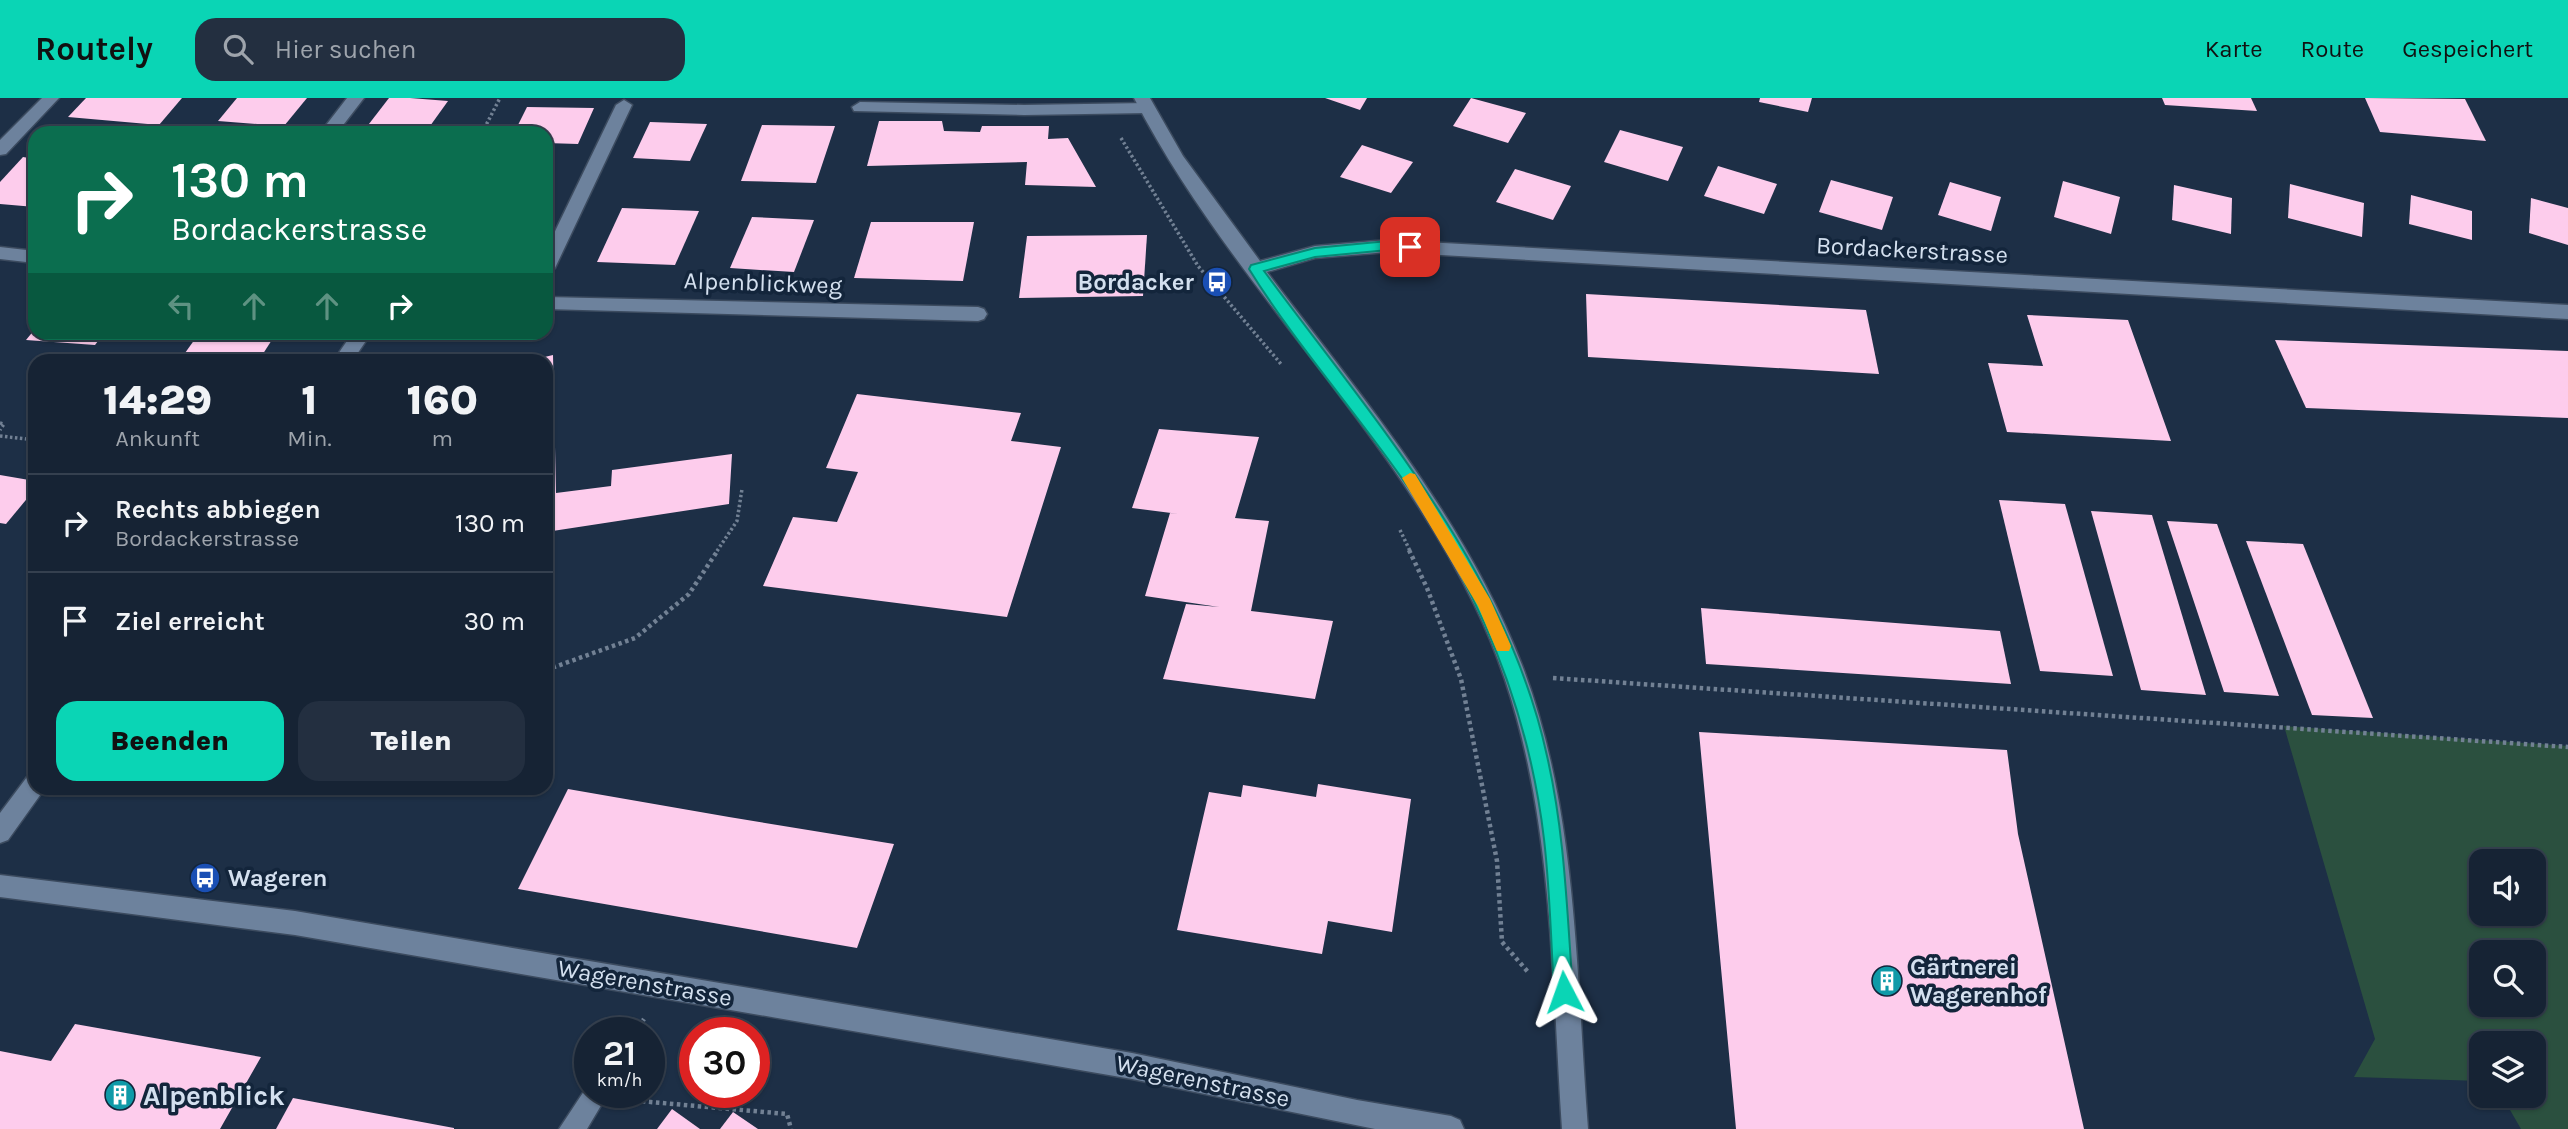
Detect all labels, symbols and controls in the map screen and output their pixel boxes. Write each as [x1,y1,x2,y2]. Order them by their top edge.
search box [195,18,685,81]
text: Routely [35,30,153,68]
icon: search [219,30,257,68]
text: Hier suchen [275,34,416,65]
text: Karte [2205,35,2263,63]
text: Route [2301,35,2364,63]
text: Gespeichert [2402,35,2533,63]
text: 130 m [171,152,309,209]
icon: right [56,154,147,245]
text: Bordackerstrasse [171,211,427,248]
pin [1380,217,1440,277]
icon: arrive [1391,228,1429,266]
street label: Bordackerstrasse [1815,231,2009,269]
bus stop icon: Bordacker [1200,265,1234,299]
street label: Alpenblickweg [683,266,843,300]
place label: Bordacker [1078,268,1195,296]
icon: left [162,287,200,325]
icon: ahead [235,287,273,325]
icon: ahead [308,287,346,325]
icon: right [381,287,419,325]
text: 14:29 [103,375,212,425]
text: 1 [301,375,317,425]
text: 160 [407,375,478,425]
text: Ankunft [115,425,200,452]
text: Min. [287,425,332,452]
text: m [431,425,453,452]
text: Rechts abbiegen [115,494,321,525]
icon: right [56,504,94,542]
text: 130 m [455,508,525,539]
text: Bordackerstrasse [115,525,299,552]
icon: arrive [56,602,94,640]
text: Ziel erreicht [115,606,265,637]
text: 30 m [464,606,525,637]
button: Beenden [56,701,284,781]
button: Teilen [298,701,525,781]
map controls [2469,849,2546,1108]
button: sound [2469,849,2546,926]
bus stop icon: Wageren [188,861,222,895]
place label: Wageren [228,864,328,892]
button: search [2469,940,2546,1017]
place label: Gärtnerei Wagerenhof [1910,953,2047,1009]
street label: Wagerenstrasse [556,954,734,1012]
position arrow [1527,955,1601,1029]
building icon: Gärtnerei Wagerenhof [1870,964,1904,998]
speed limit sign: 30 [679,1017,770,1108]
button: layers [2469,1031,2546,1108]
text: 21 [603,1033,636,1074]
street label: Wagerenstrasse [1114,1049,1292,1113]
text: km/h [597,1069,642,1091]
building icon: Alpenblick [103,1078,137,1112]
place label: Alpenblick [143,1079,285,1112]

